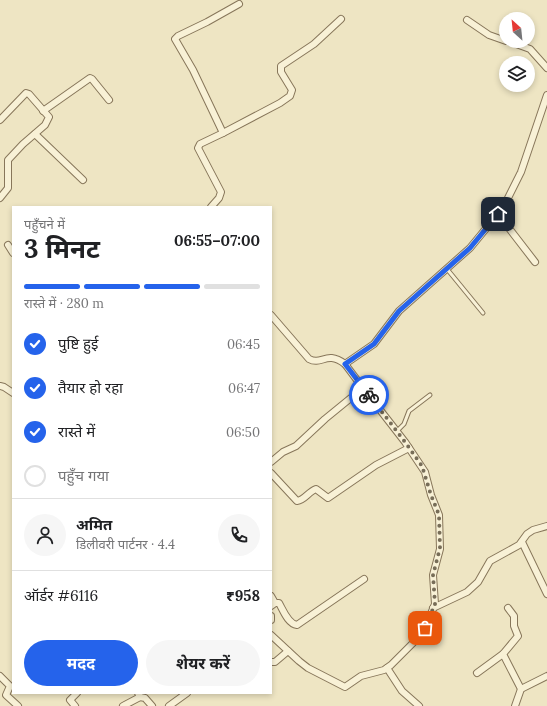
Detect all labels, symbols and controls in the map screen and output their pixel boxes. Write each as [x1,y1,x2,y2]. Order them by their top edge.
north arrow [499,12,535,48]
map controls [499,12,535,92]
button: layers [499,56,535,92]
pin [481,197,515,231]
icon: home [487,203,509,225]
text: पहुँचने में [24,216,65,233]
text: 06:55–07:00 [174,231,260,250]
text: 3 मिनट [24,232,100,265]
text: रास्ते में · 280 m [24,295,104,312]
icon: check [24,333,46,355]
text: पुष्टि हुई [58,334,98,353]
text: 06:45 [227,336,260,353]
courier [349,375,389,415]
icon: check [24,377,46,399]
text: तैयार हो रहा [58,378,123,397]
text: 06:47 [228,380,260,397]
icon: bike [358,384,380,406]
icon: check [24,421,46,443]
text: रास्ते में [58,422,95,441]
text: 06:50 [226,424,260,441]
text: पहुँच गया [58,466,109,485]
button: person [24,514,66,556]
button: phone [218,514,260,556]
text: अमित [76,515,112,534]
text: डिलीवरी पार्टनर · 4.4 [76,536,175,553]
text: ऑर्डर #6116 [24,586,98,605]
text: ₹958 [226,586,260,605]
pin [408,611,442,645]
icon: bag [414,617,436,639]
button: मदद [24,640,138,686]
button: शेयर करें [146,640,260,686]

